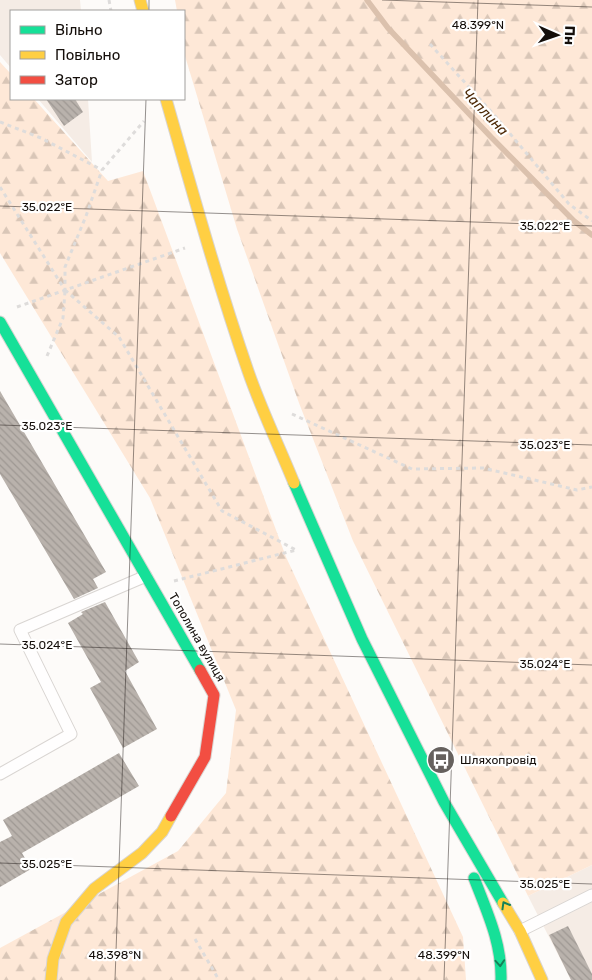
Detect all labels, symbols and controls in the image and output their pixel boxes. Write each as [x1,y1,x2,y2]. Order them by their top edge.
legend [10,10,185,100]
north arrow [532,10,582,60]
text: 48.399°N [452,18,504,32]
text: Вільно [55,21,103,39]
text: Пн [561,25,578,45]
text: Повільно [55,46,120,64]
text: Затор [55,71,98,89]
water label: Чаплина [458,85,512,139]
text: 35.022°E [22,200,72,214]
text: 35.022°E [520,219,570,233]
text: 35.023°E [22,419,72,433]
text: 35.023°E [520,438,570,452]
street label: Тополина вулиця [166,590,228,684]
text: 35.024°E [22,638,73,652]
text: 35.024°E [520,657,571,671]
bus stop icon: Шляхопровід [426,745,456,775]
place label: Шляхопровід [460,753,536,767]
text: 35.025°E [22,857,72,871]
text: 35.025°E [520,877,570,891]
one-way arrow [501,902,511,911]
text: 48.398°N [89,948,141,962]
text: 48.399°N [418,948,470,962]
one-way arrow [495,960,506,968]

